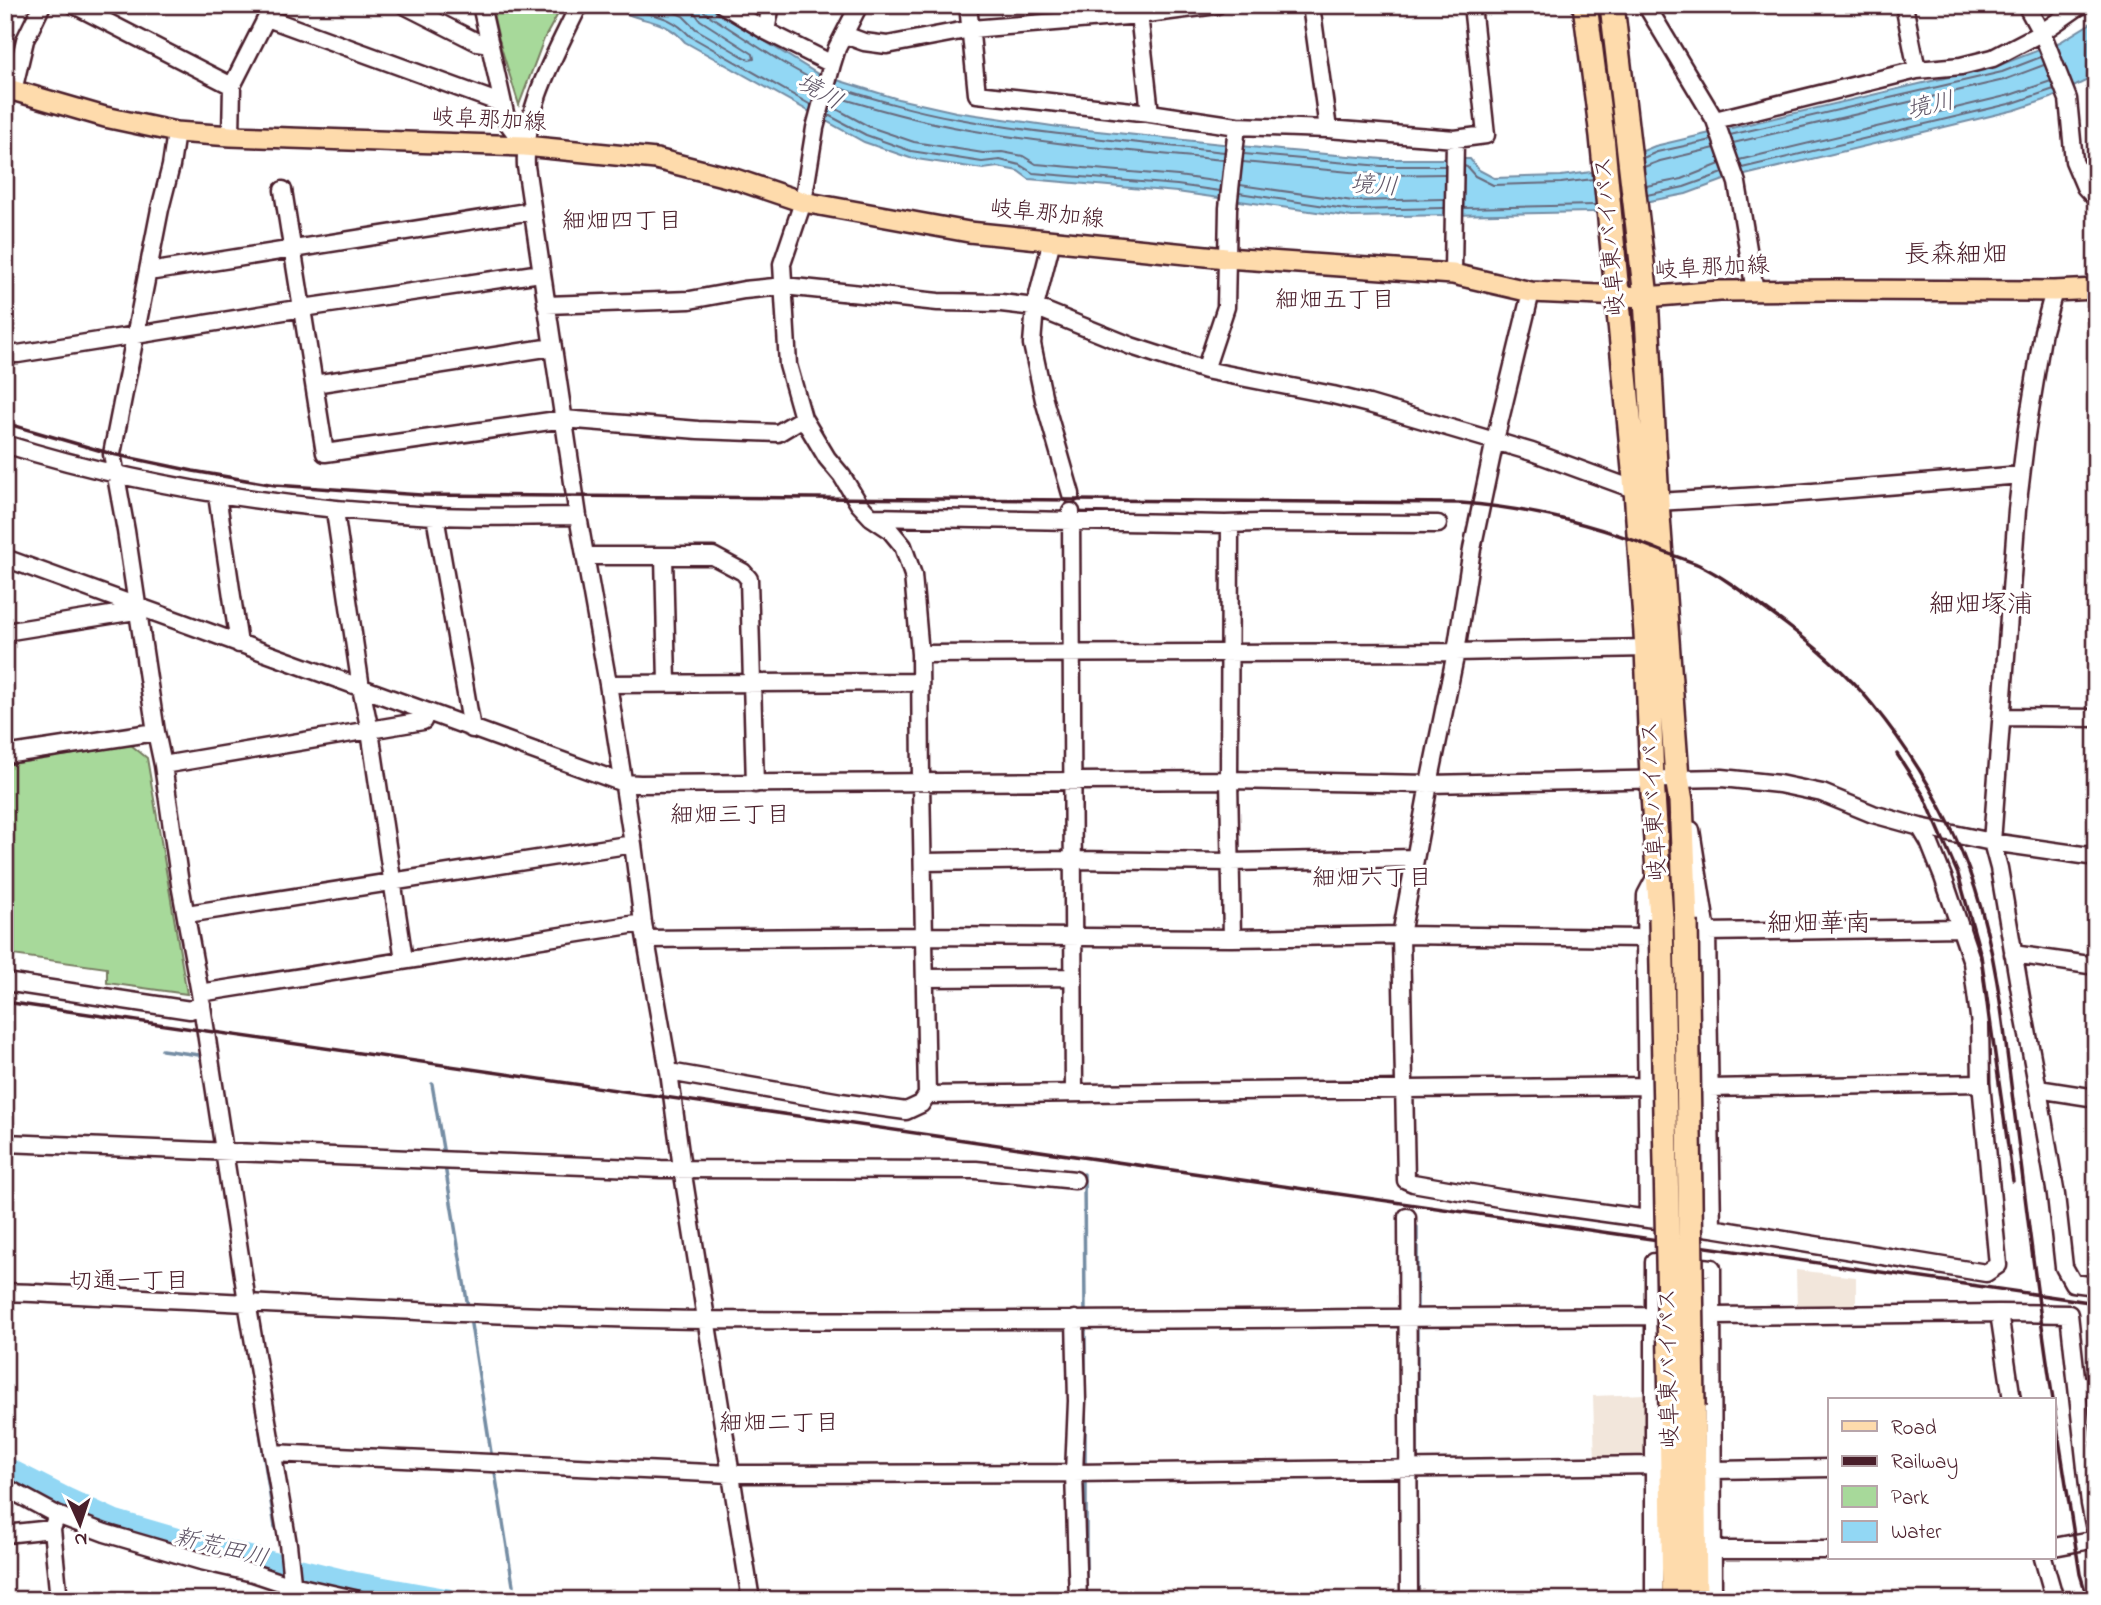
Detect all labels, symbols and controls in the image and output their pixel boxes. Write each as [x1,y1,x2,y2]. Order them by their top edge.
water label: 境川 [789,66,849,120]
water label: 境川 [1904,85,1958,129]
street label: 岐阜那加線 [431,102,547,140]
street label: 岐阜東バイパス [1588,155,1634,317]
water label: 境川 [1349,168,1399,206]
street label: 岐阜那加線 [988,193,1106,237]
district label: 細畑四丁目 [562,205,682,240]
district label: 長森細畑 [1904,237,2008,275]
street label: 岐阜那加線 [1654,250,1770,288]
district label: 細畑五丁目 [1275,284,1395,319]
district label: 細畑塚浦 [1929,587,2033,625]
street label: 岐阜東バイパス [1634,720,1676,882]
district label: 細畑三丁目 [670,799,790,834]
district label: 細畑六丁目 [1312,862,1432,897]
district label: 細畑華南 [1767,906,1871,944]
district label: 切通一丁目 [69,1265,189,1300]
street label: 岐阜東バイパス [1652,1287,1688,1449]
legend [1828,1398,2056,1560]
district label: 細畑二丁目 [719,1407,839,1442]
text: Road [1891,1414,1937,1444]
text: Railway [1891,1448,1958,1480]
text: Park [1891,1484,1930,1514]
north arrow [46,1490,116,1560]
text: Water [1891,1518,1942,1548]
water label: 新荒田川 [170,1520,272,1578]
text: N [73,1525,88,1552]

